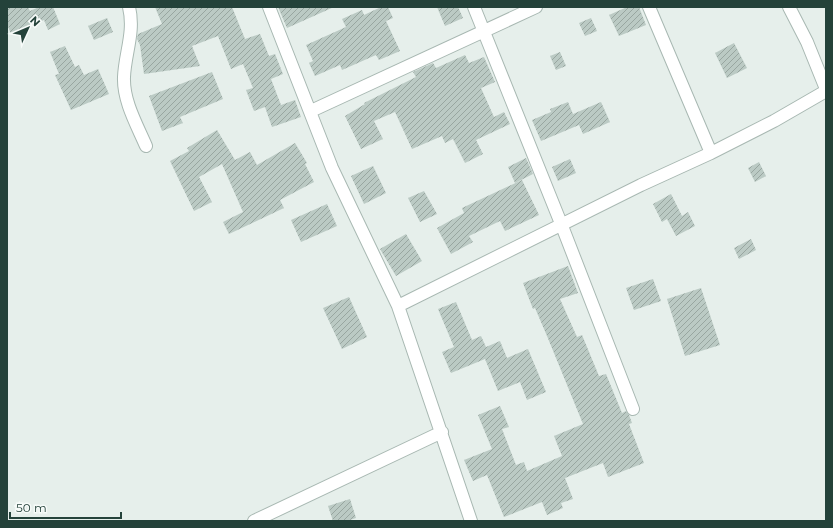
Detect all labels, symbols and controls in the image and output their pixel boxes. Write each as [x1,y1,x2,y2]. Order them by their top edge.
north arrow [8,8,48,48]
text: N [27,13,43,29]
scale bar [10,494,121,520]
text: 50 m [16,500,47,515]

